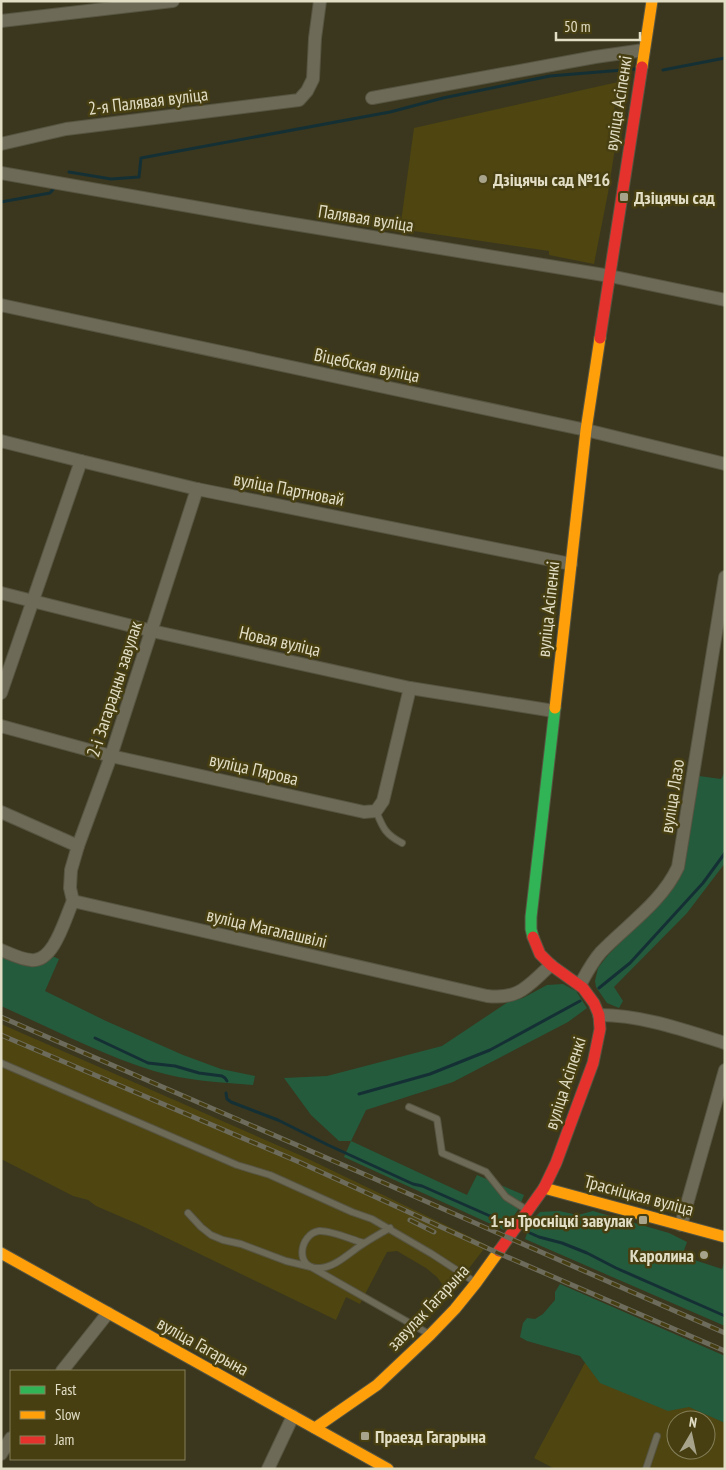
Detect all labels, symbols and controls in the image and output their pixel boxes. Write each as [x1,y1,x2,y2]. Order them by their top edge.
scale bar [556,10,640,42]
text: 50 m [564,17,590,36]
street label: вуліца Асіпенкі [599,54,637,152]
street label: 2-я Палявая вуліца [87,82,209,120]
place label: Дзіцячы сад №16 [493,168,610,191]
marker: Дзіцячы сад №16 [477,173,489,185]
place label: Дзіцячы сад [634,186,715,209]
marker: Дзіцячы сад [618,191,630,203]
street label: Палявая вуліца [317,199,415,237]
street label: Віцебская вуліца [312,343,422,387]
street label: вуліца Партновай [232,467,346,511]
street label: вуліца Асіпенкі [532,560,564,658]
street label: 2-і Загарадны завулак [81,618,147,760]
street label: Новая вуліца [237,620,323,662]
street label: вуліца Пярова [207,748,301,790]
street label: вуліца Лазо [655,757,689,835]
street label: вуліца Магалашвілі [205,903,329,953]
street label: вуліца Асіпенкі [539,1034,591,1132]
street label: Трасніцкая вуліца [582,1169,696,1221]
place label: 1-ы Тросніцкі завулак [490,1209,634,1232]
marker: 1-ы Тросніцкі завулак [637,1214,649,1226]
place label: Каролина [630,1244,694,1267]
marker: Каролина [698,1249,710,1261]
street label: завулак Гагарына [382,1259,474,1355]
street label: вуліца Гагарына [153,1311,253,1381]
legend [10,1370,185,1460]
text: Fast [55,1380,76,1399]
text: Slow [55,1405,80,1424]
north arrow [666,1410,716,1460]
text: N [688,1413,698,1432]
place label: Праезд Гагарына [375,1425,486,1448]
text: Jam [54,1430,74,1449]
marker: Праезд Гагарына [359,1430,371,1442]

